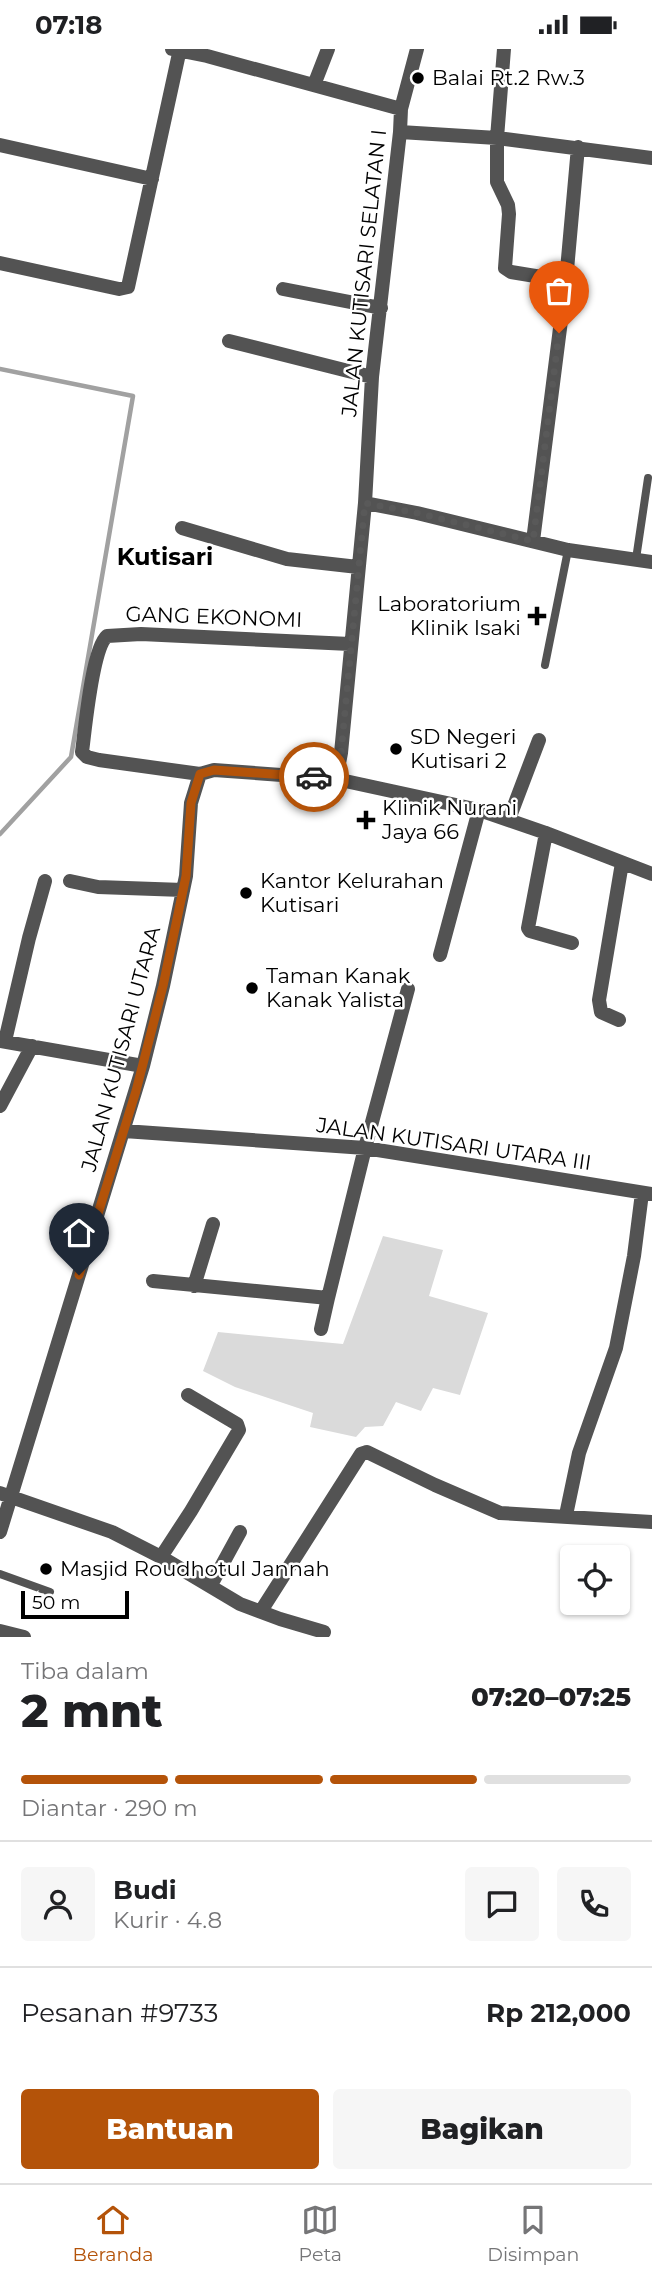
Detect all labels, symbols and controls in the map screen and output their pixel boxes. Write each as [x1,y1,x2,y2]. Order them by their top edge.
text: 07:18 [35,9,102,41]
place label: Balai Rt.2 Rw.3 [432,65,585,90]
marker: Balai Rt.2 Rw.3 [410,70,426,86]
street label: JALAN KUTISARI SELATAN I [336,128,391,419]
pin [529,261,589,333]
icon: bag [540,272,578,310]
district label: Kutisari [117,542,213,571]
place label: Laboratorium Klinik Isaki [377,591,521,640]
street label: GANG EKONOMI [125,601,303,632]
marker: Laboratorium Klinik Isaki [527,606,547,626]
place label: SD Negeri Kutisari 2 [410,724,517,773]
marker: SD Negeri Kutisari 2 [388,741,404,757]
courier [279,742,349,812]
icon: car [295,758,333,796]
place label: Klinik Nurani Jaya 66 [381,795,517,844]
marker: Klinik Nurani Jaya 66 [356,810,376,830]
place label: Kantor Kelurahan Kutisari [260,868,444,917]
marker: Kantor Kelurahan Kutisari [238,885,254,901]
street label: JALAN KUTISARI UTARA [75,923,166,1175]
place label: Taman Kanak Kanak Yalista [266,963,411,1012]
marker: Taman Kanak Kanak Yalista [244,980,260,996]
street label: JALAN KUTISARI UTARA III [314,1112,593,1175]
pin [49,1203,109,1275]
icon: home [60,1214,98,1252]
map controls [560,1545,630,1615]
button: locate [560,1545,630,1615]
place label: Masjid Roudhotul Jannah [60,1556,330,1581]
marker: Masjid Roudhotul Jannah [38,1561,54,1577]
scale bar [21,1588,130,1620]
text: 50 m [32,1591,80,1614]
text: Tiba dalam [21,1657,149,1685]
text: 07:20–07:25 [471,1681,631,1713]
text: 2 mnt [21,1682,163,1739]
text: Diantar · 290 m [21,1794,198,1822]
button: person [21,1867,95,1941]
button: chat [465,1867,539,1941]
button: phone [557,1867,631,1941]
text: Budi [113,1874,177,1906]
text: Kurir · 4.8 [113,1906,222,1934]
text: Pesanan #9733 [21,1997,218,2029]
text: Rp 212,000 [486,1997,631,2029]
button: Bantuan [21,2089,319,2169]
button: Bagikan [333,2089,631,2169]
tab: Beranda [73,2201,153,2266]
tab: Peta [299,2201,342,2266]
tab: Disimpan [487,2201,579,2266]

